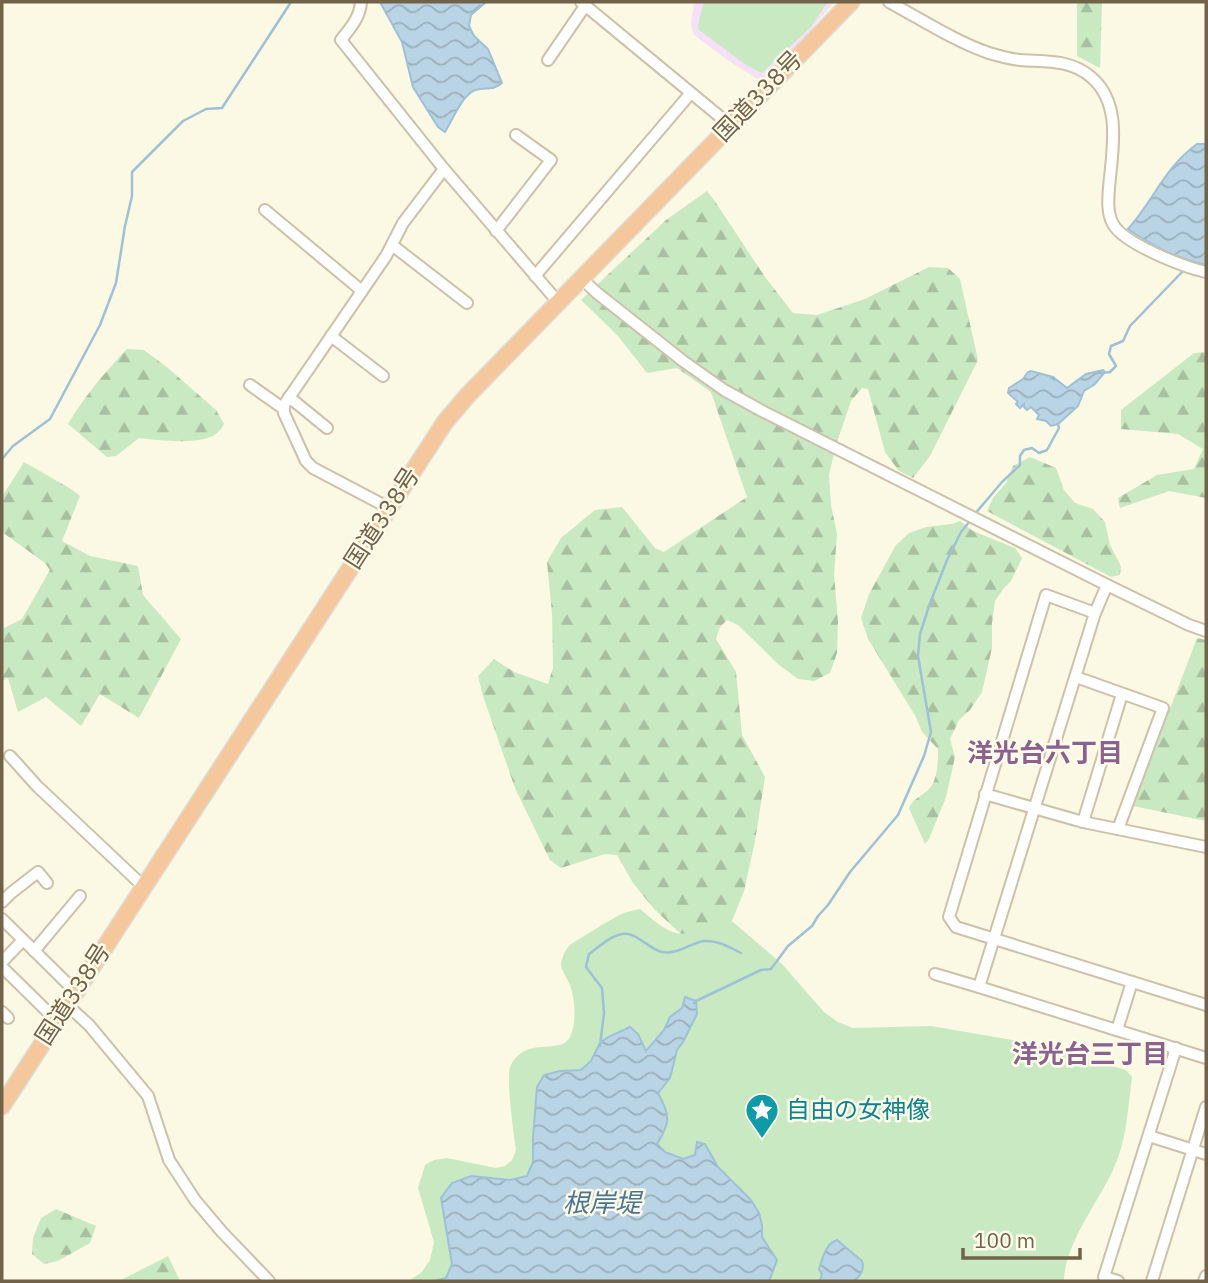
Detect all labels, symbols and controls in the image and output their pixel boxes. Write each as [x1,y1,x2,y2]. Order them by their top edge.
street label: 国道338号 [706,43,809,148]
street label: 国道338号 [336,460,426,574]
district label: 洋光台六丁目 [967,735,1123,769]
street label: 国道338号 [27,936,117,1050]
district label: 洋光台三丁目 [1012,1036,1168,1070]
place icon: 自由の女神像 [743,1091,781,1140]
place label: 自由の女神像 [786,1093,930,1125]
water label: 根岸堤 [563,1185,644,1219]
scale bar [963,1216,1080,1260]
text: 100 m [974,1226,1035,1254]

